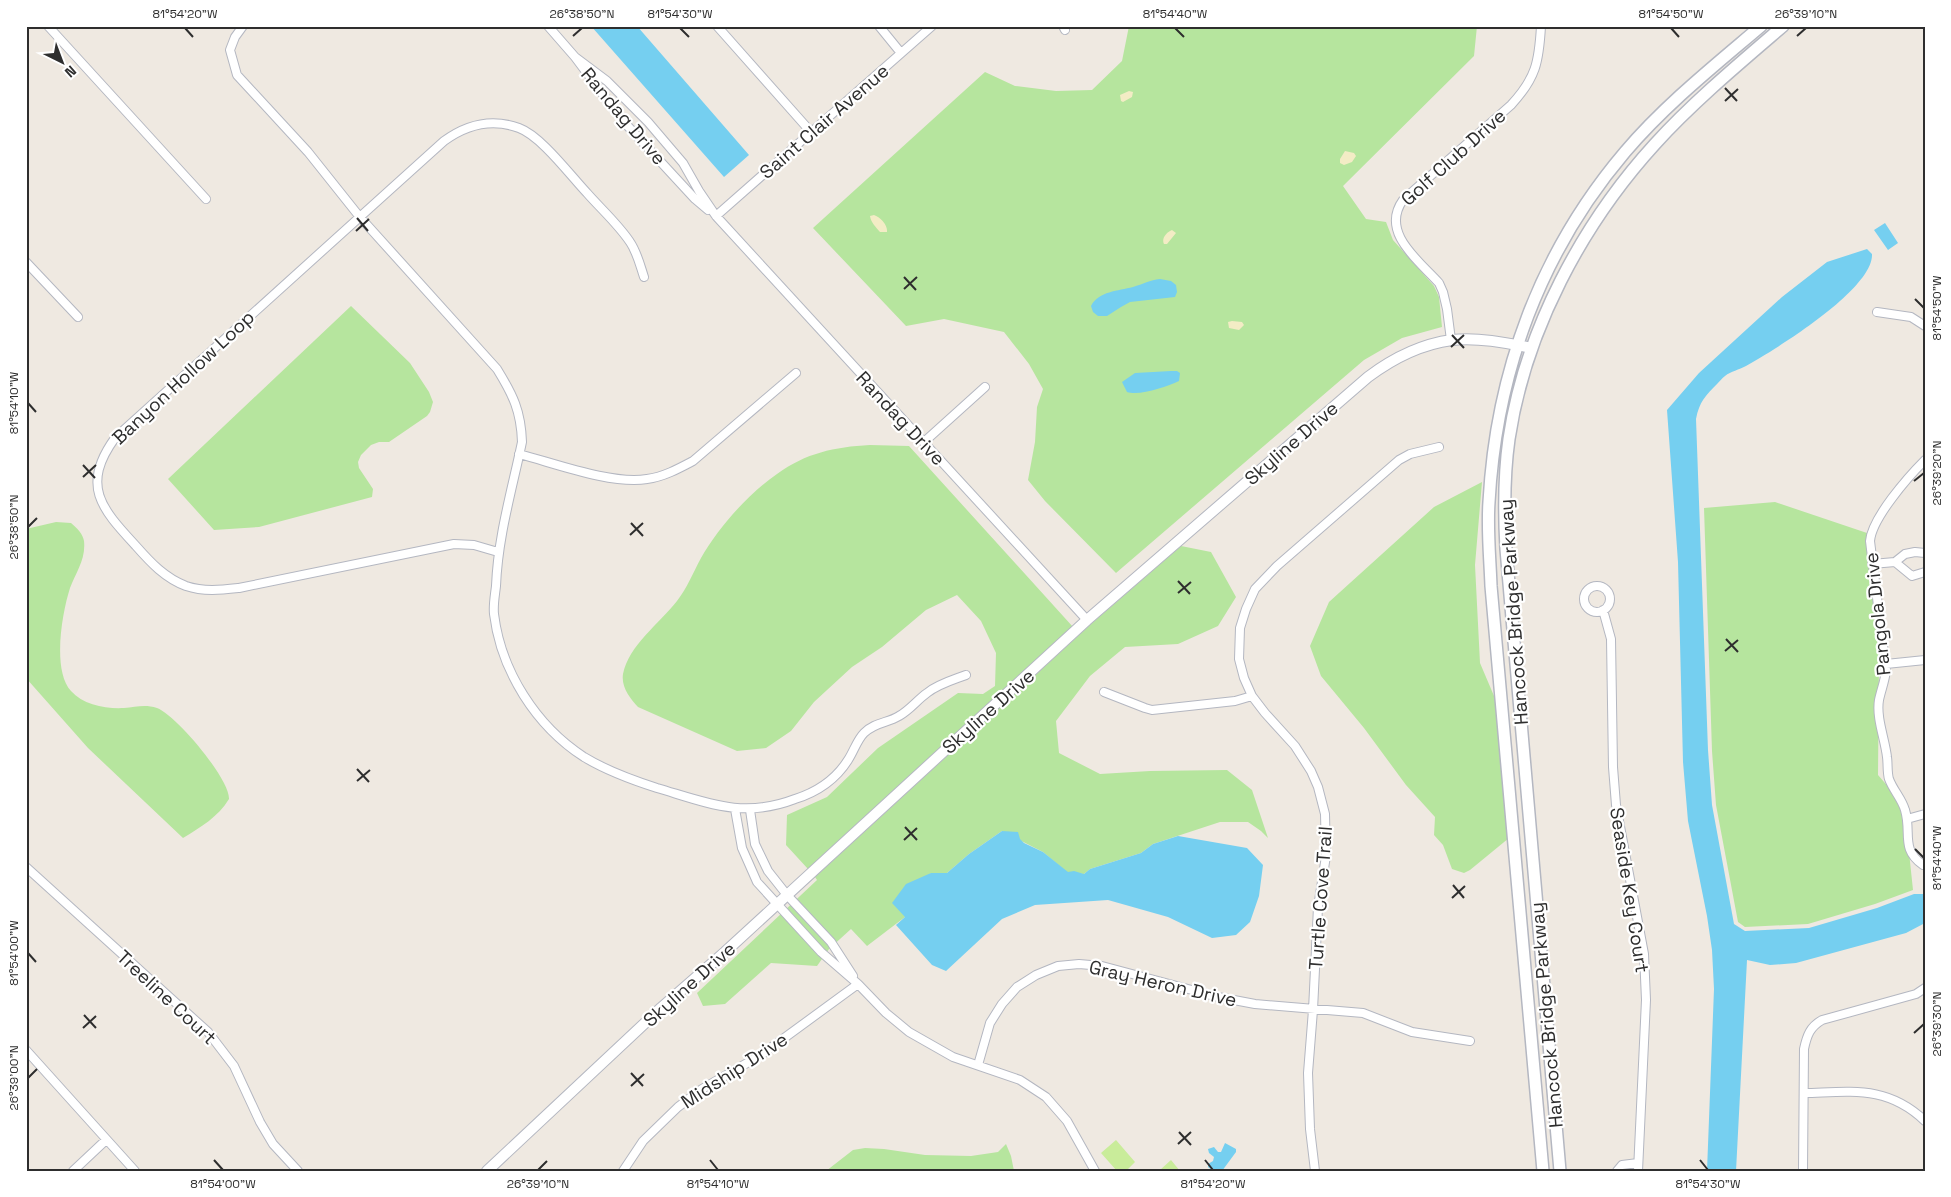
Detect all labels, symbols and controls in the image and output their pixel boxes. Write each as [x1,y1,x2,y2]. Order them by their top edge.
text: 81°54'20"W [153,6,218,22]
text: 26°38'50"N [550,6,614,22]
text: 81°54'30"W [648,6,713,22]
text: 81°54'40"W [1143,6,1208,22]
text: 81°54'50"W [1639,6,1704,22]
text: 26°39'10"N [1775,6,1837,22]
north arrow [38,38,88,88]
street label: Saint Clair Avenue [754,58,894,184]
text: N [61,62,80,81]
street label: Randag Drive [575,62,672,170]
street label: Golf Club Drive [1395,103,1511,211]
text: 81°54'50"W [1929,275,1945,340]
street label: Banyon Hollow Loop [107,305,260,450]
street label: Randag Drive [851,366,951,471]
text: 81°54'10"W [6,371,22,434]
street label: Skyline Drive [1239,396,1343,491]
text: 26°39'20"N [1929,441,1945,505]
text: 26°38'50"N [6,495,22,559]
street label: Hancock Bridge Parkway [1493,498,1534,726]
street label: Pangola Drive [1859,551,1896,677]
street label: Skyline Drive [937,663,1040,760]
street label: Seaside Key Court [1604,806,1655,975]
street label: Turtle Cove Trail [1303,825,1338,971]
text: 81°54'40"W [1929,825,1945,890]
street label: Hancock Bridge Parkway [1524,901,1569,1129]
text: 81°54'00"W [6,920,22,986]
street label: Skyline Drive [638,936,741,1033]
street label: Treeline Court [111,945,222,1050]
street label: Gray Heron Drive [1087,954,1239,1013]
text: 26°39'30"N [1929,992,1945,1056]
street label: Midship Drive [676,1027,792,1114]
text: 26°39'00"N [6,1045,22,1111]
text: 81°54'00"W [190,1176,256,1192]
text: 26°39'10"N [507,1176,569,1192]
text: 81°54'10"W [687,1176,750,1192]
text: 81°54'20"W [1181,1176,1246,1192]
text: 81°54'30"W [1676,1176,1741,1192]

